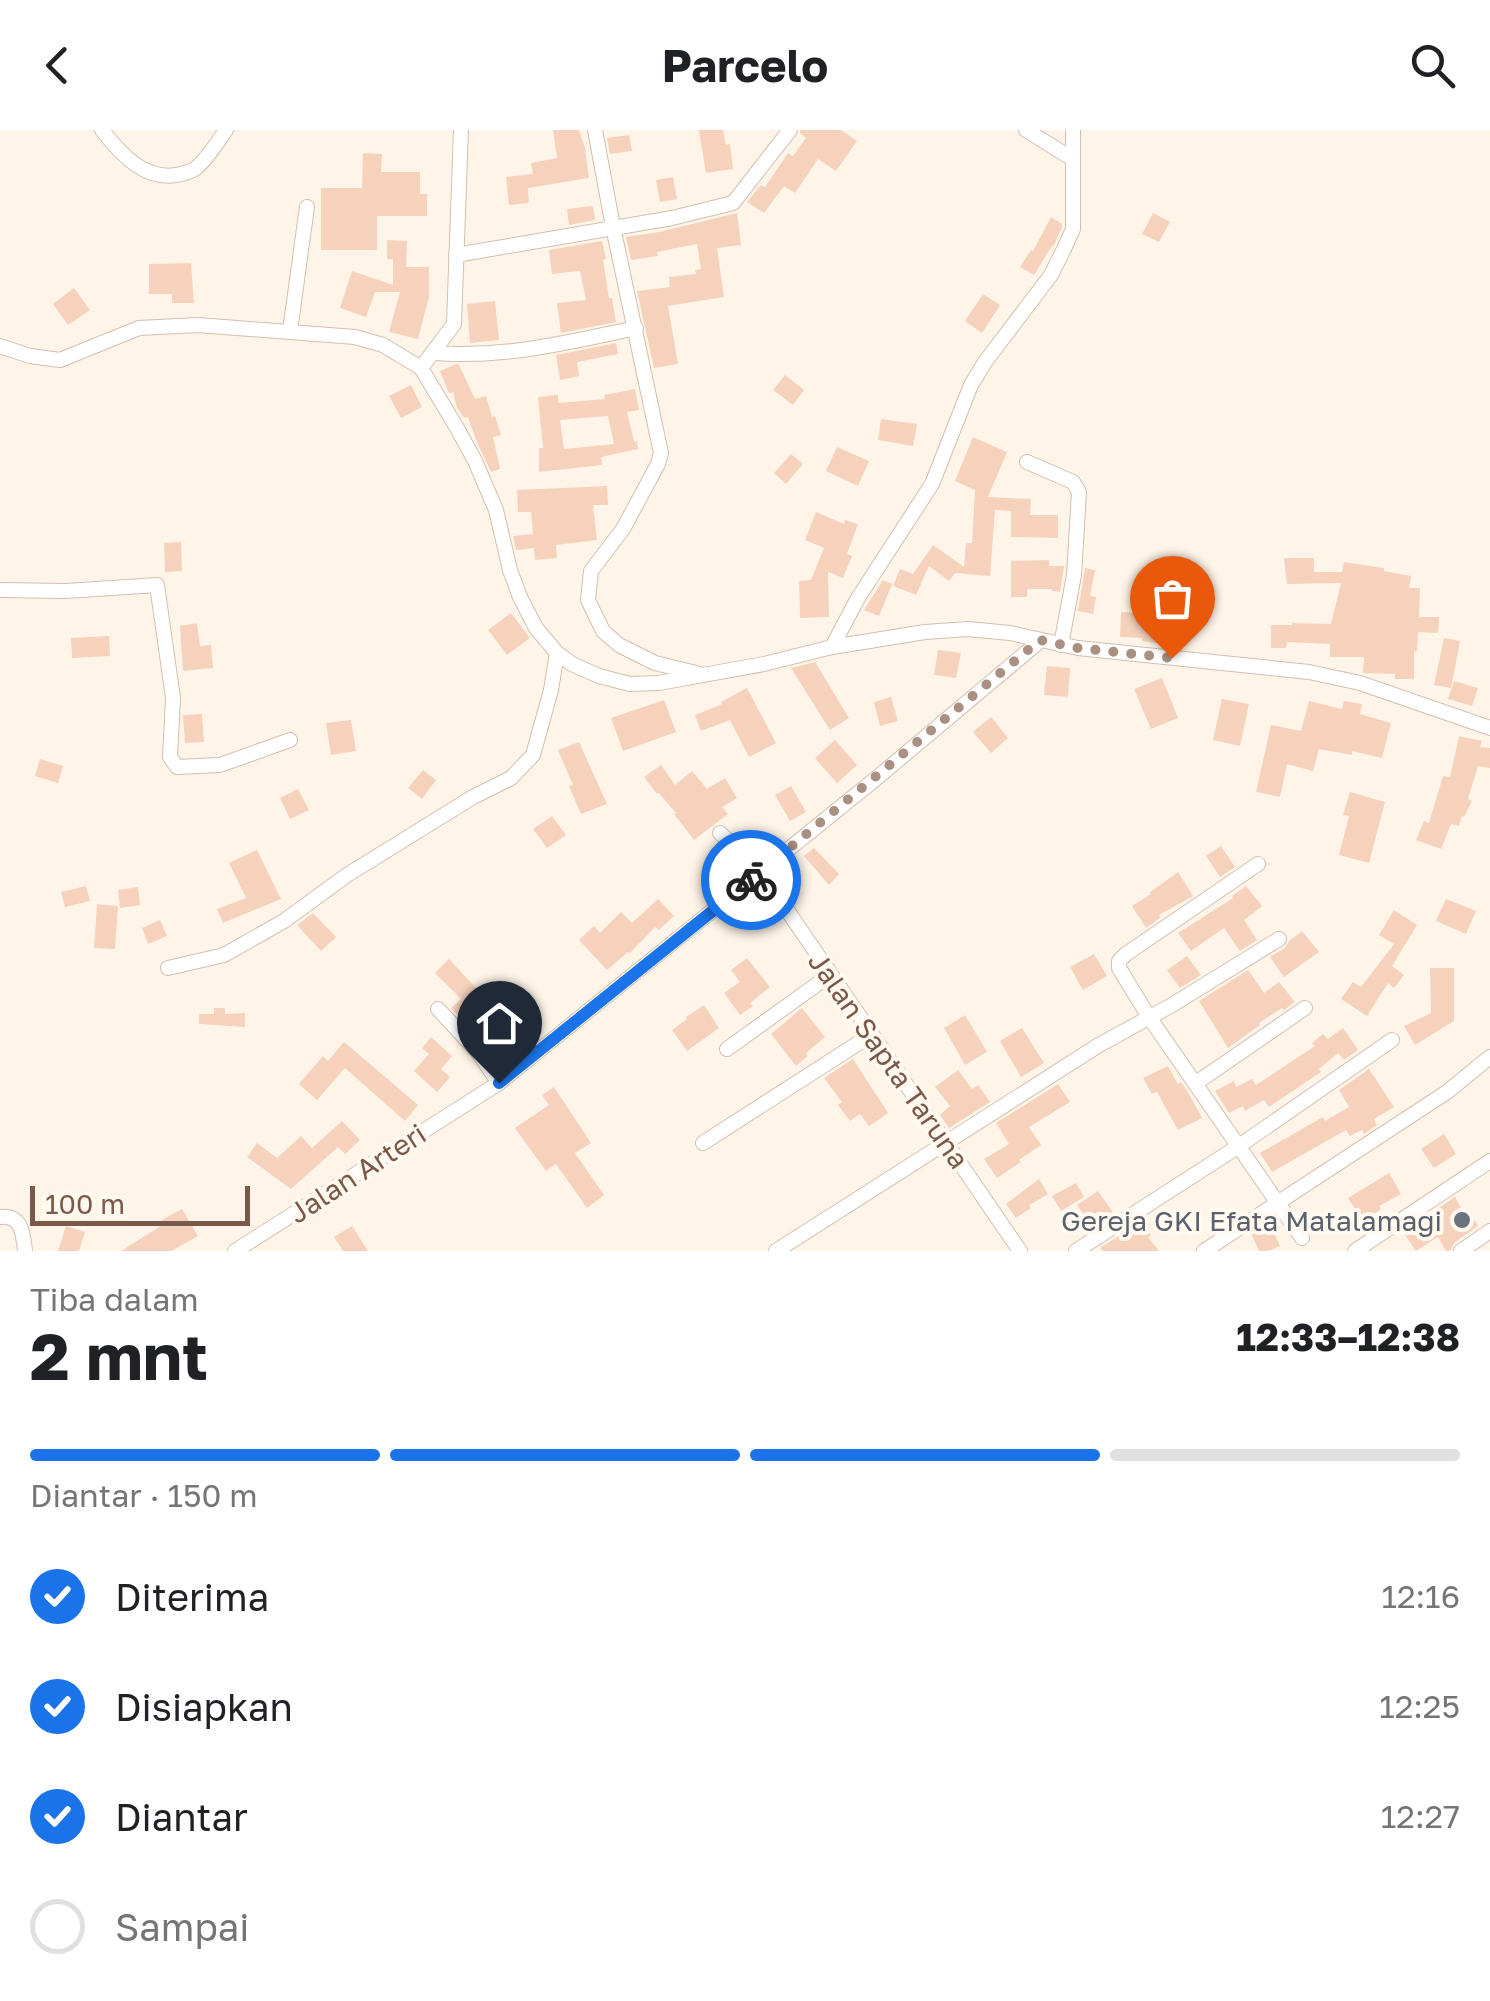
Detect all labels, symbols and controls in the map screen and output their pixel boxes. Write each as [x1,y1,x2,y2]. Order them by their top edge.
icon: back [30,38,85,93]
text: Parcelo [662,38,828,92]
icon: search [1405,38,1460,93]
pin [1130,556,1215,659]
icon: bag [1145,571,1200,626]
courier [701,830,801,930]
icon: bike [724,853,779,908]
street label: Jalan Sapta Taruna [802,945,976,1175]
pin [457,981,542,1084]
icon: home [472,996,527,1051]
street label: Jalan Arteri [282,1117,432,1229]
scale bar [30,1181,250,1226]
text: 100 m [45,1187,125,1220]
place label: Gereja GKI Efata Matalamagi [1061,1204,1442,1237]
marker: Gereja GKI Efata Matalamagi [1451,1209,1473,1231]
text: Tiba dalam [30,1280,199,1318]
text: 12:33–12:38 [1236,1314,1460,1359]
text: 2 mnt [30,1316,208,1394]
text: Diantar · 150 m [30,1476,258,1514]
icon: check [30,1569,85,1624]
text: Diterima [115,1574,269,1619]
text: 12:16 [1381,1577,1460,1615]
icon: check [30,1679,85,1734]
text: Disiapkan [115,1684,293,1729]
text: 12:25 [1379,1687,1460,1725]
icon: check [30,1789,85,1844]
text: Diantar [115,1794,248,1839]
text: 12:27 [1381,1797,1460,1835]
text: Sampai [115,1904,249,1949]

